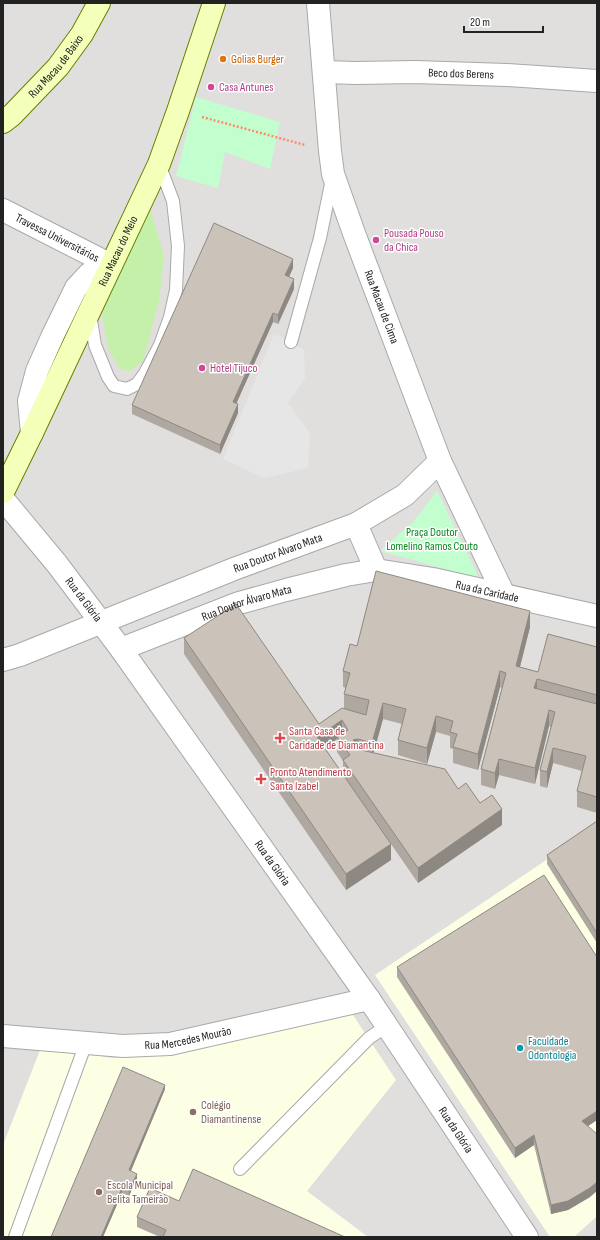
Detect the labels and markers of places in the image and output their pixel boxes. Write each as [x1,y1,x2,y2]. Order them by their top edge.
place label: Golias Burger [231,52,285,67]
marker: Golias Burger [218,54,228,64]
place label: Casa Antunes [219,80,274,95]
marker: Casa Antunes [206,82,216,92]
place label: Pousada Pouso da Chica [384,226,444,255]
marker: Pousada Pouso da Chica [371,235,381,245]
place label: Hotel Tijuco [210,361,258,376]
marker: Hotel Tijuco [197,363,207,373]
place label: Santa Casa de Caridade de Diamantina [289,724,384,753]
marker: Santa Casa de Caridade de Diamantina [274,732,286,744]
place label: Pronto Atendimento Santa Izabel [270,765,351,794]
marker: Pronto Atendimento Santa Izabel [255,773,267,785]
place label: Faculdade Odontologia [528,1034,577,1063]
marker: Faculdade Odontologia [515,1043,525,1053]
place label: Colégio Diamantinense [201,1098,262,1127]
marker: Colégio Diamantinense [188,1107,198,1117]
place label: Escola Municipal Belita Tameirão [107,1178,173,1207]
marker: Escola Municipal Belita Tameirão [94,1187,104,1197]

